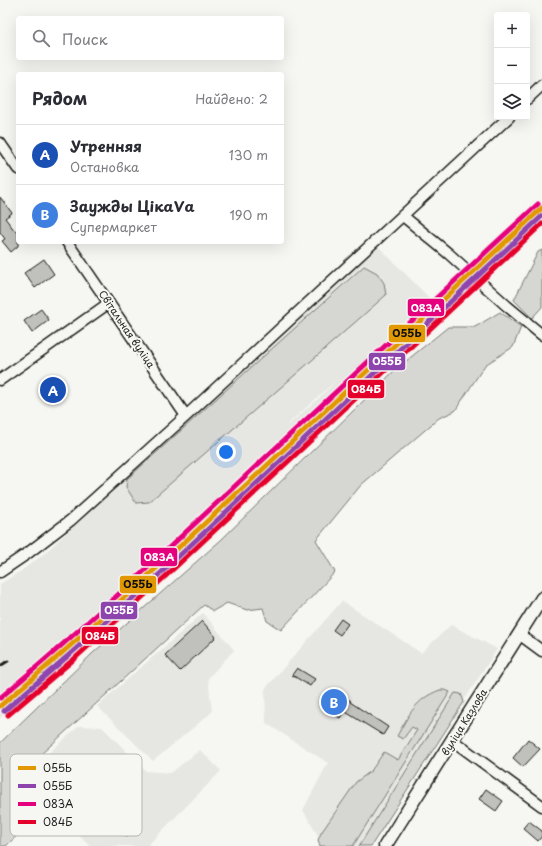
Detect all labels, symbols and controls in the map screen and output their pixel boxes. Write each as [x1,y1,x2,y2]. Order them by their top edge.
map controls [494,12,530,120]
button: + [494,12,530,48]
search box [16,16,284,60]
icon: search [30,27,52,49]
text: Поиск [62,27,108,50]
button: − [494,48,530,84]
button: layers [494,84,530,120]
text: Рядом [32,85,87,111]
text: Найдено: 2 [195,89,268,108]
text: Утренняя [70,134,142,157]
text: A [40,145,50,164]
text: 130 m [229,145,268,164]
text: Остановка [70,157,139,176]
text: Заужды ЦікаVа [70,194,195,217]
text: B [41,205,49,224]
text: 190 m [229,205,268,224]
text: Супермаркет [70,217,157,236]
street label: Світальная вуліца [95,287,160,372]
line badge: 083А [407,298,445,317]
text: 083А [411,299,442,316]
line badge: 055Ь [388,324,426,343]
text: 055Ь [392,324,422,341]
line badge: 055Б [368,352,406,371]
text: 055Б [372,352,402,369]
pin: A [40,375,66,405]
line badge: 084Б [347,379,385,399]
text: 084Б [351,380,381,397]
your location [216,442,236,462]
line badge: 083А [140,547,178,567]
text: 083А [144,548,175,565]
line badge: 055Ь [119,575,157,594]
text: 055Ь [123,575,153,592]
line badge: 055Б [100,601,138,620]
text: 055Б [104,601,134,618]
line badge: 084Б [81,626,119,645]
text: 084Б [85,627,115,644]
street label: вуліца Казлова [437,685,491,759]
pin: B [321,687,347,717]
legend [10,754,142,836]
text: 055Ь [43,759,72,776]
text: 055Б [43,777,72,794]
text: 083А [43,795,74,812]
text: 084Б [43,813,72,830]

